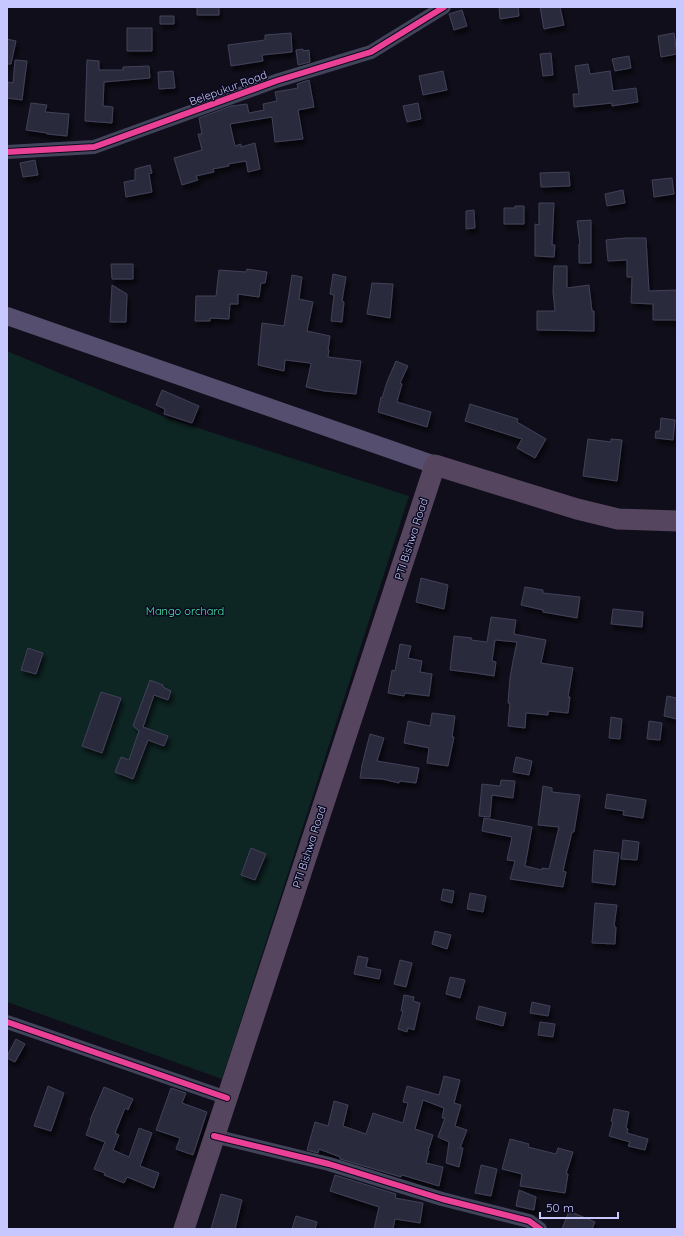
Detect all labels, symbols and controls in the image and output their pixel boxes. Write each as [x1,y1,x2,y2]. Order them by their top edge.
street label: Belepukur Road [187,67,269,109]
street label: PTI Bishwa Road [391,496,431,582]
park label: Mango orchard [146,604,224,618]
street label: PTI Bishwa Road [289,804,329,890]
scale bar [540,1194,618,1220]
text: 50 m [546,1200,574,1215]

